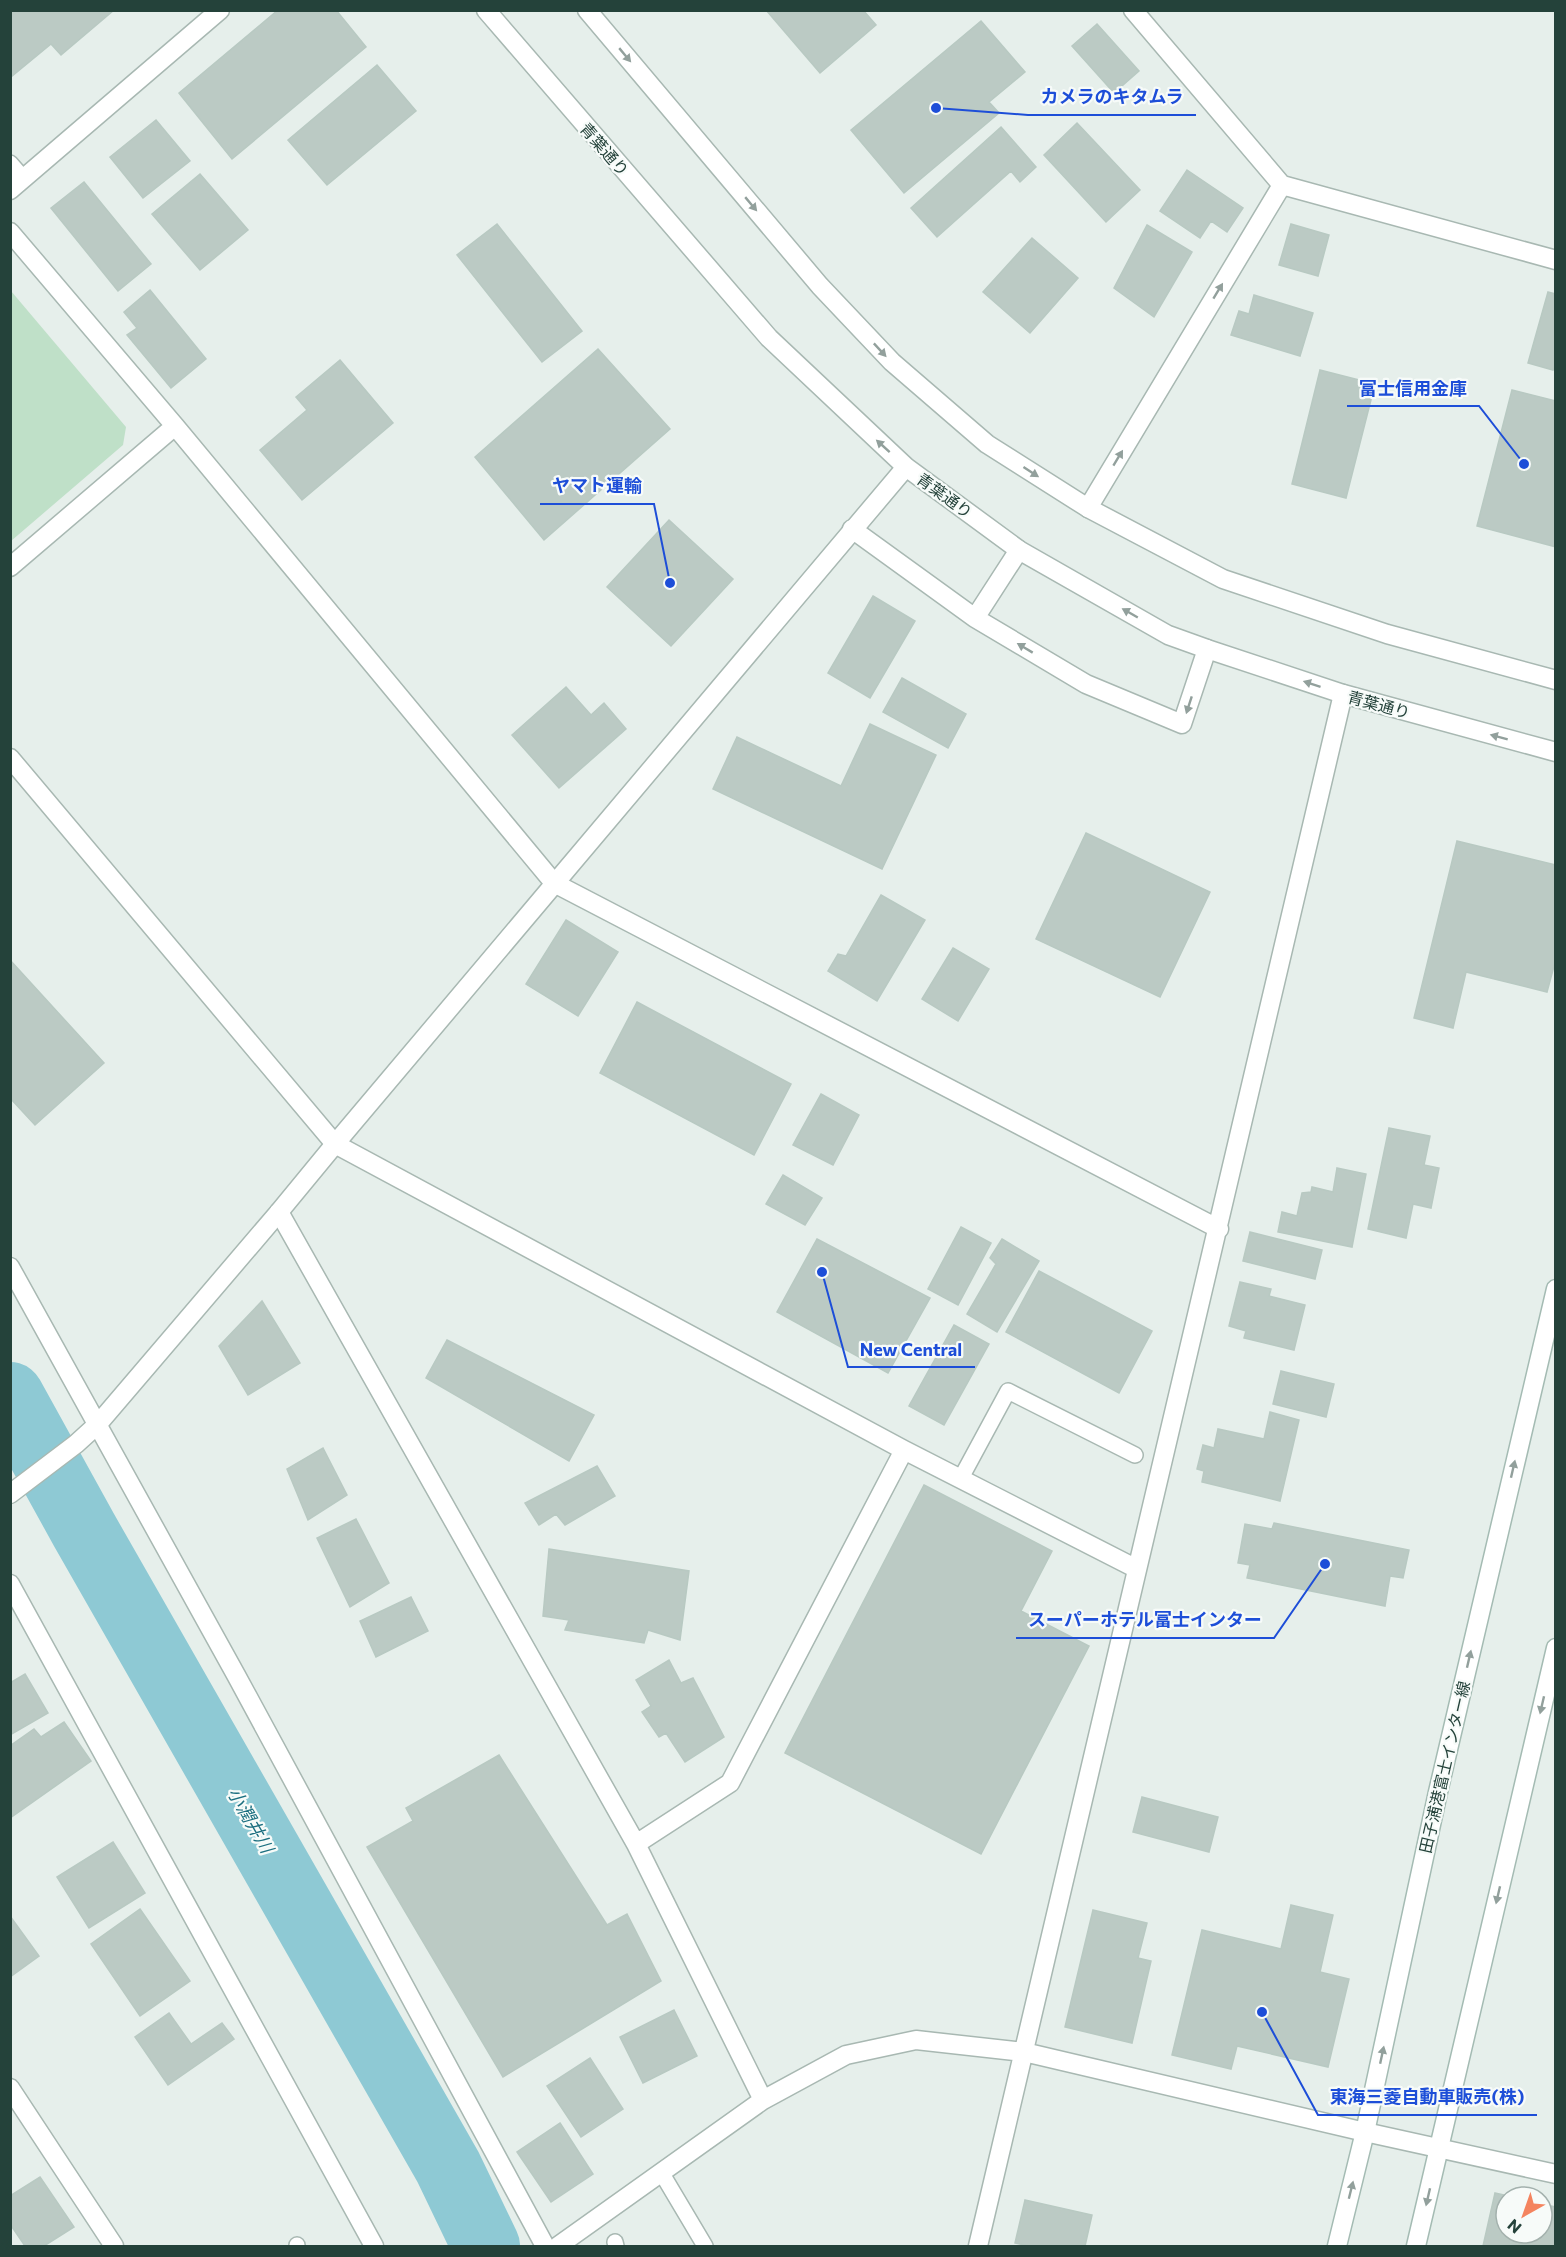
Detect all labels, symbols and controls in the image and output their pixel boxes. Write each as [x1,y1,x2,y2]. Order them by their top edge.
one-way arrow [618,47,631,63]
callout: カメラのキタムラ [1028,79,1196,115]
text: カメラのキタムラ [1040,85,1184,107]
street label: 青葉通り [577,119,633,179]
one-way arrow [744,196,757,211]
one-way arrow [1213,283,1224,299]
one-way arrow [873,342,887,357]
callout: 富士信用金庫 [1347,370,1479,406]
text: 富士信用金庫 [1359,377,1467,399]
one-way arrow [875,439,890,453]
one-way arrow [1113,449,1123,466]
one-way arrow [1023,466,1039,477]
callout: ヤマト運輸 [540,468,654,504]
street label: 青葉通り [914,469,976,521]
text: ヤマト運輸 [552,474,642,496]
one-way arrow [1121,608,1138,618]
one-way arrow [1016,643,1033,653]
one-way arrow [1303,678,1321,688]
street label: 青葉通り [1346,687,1412,721]
one-way arrow [1183,696,1193,714]
one-way arrow [1490,732,1508,741]
callout: New Central [848,1331,975,1367]
text: New Central [860,1338,962,1360]
one-way arrow [1509,1460,1519,1479]
callout: スーパーホテル富士インター [1016,1602,1274,1638]
text: スーパーホテル富士インター [1028,1608,1262,1630]
one-way arrow [1465,1649,1474,1668]
street label: 田子浦港富士インター線 [1415,1679,1473,1855]
one-way arrow [1537,1696,1547,1714]
water label: 小潤井川 [223,1783,280,1858]
one-way arrow [1493,1886,1503,1904]
one-way arrow [1378,2045,1387,2064]
callout: 東海三菱自動車販売(株) [1318,2079,1537,2115]
text: 東海三菱自動車販売(株) [1330,2085,1524,2107]
one-way arrow [1346,2181,1356,2199]
north arrow [1494,2185,1554,2245]
one-way arrow [1422,2188,1432,2207]
text: N [1503,2216,1525,2238]

